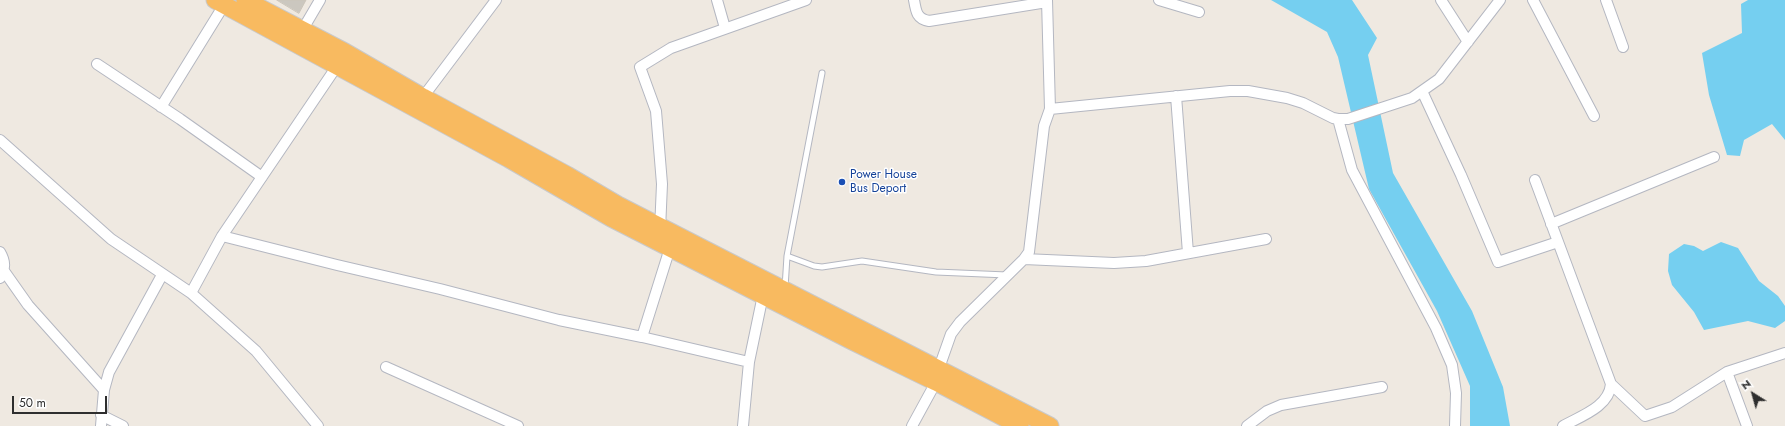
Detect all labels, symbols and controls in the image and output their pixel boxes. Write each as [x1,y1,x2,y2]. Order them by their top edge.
place label: Power House Bus Deport [850,168,917,196]
marker: Power House Bus Deport [837,177,847,187]
north arrow [1733,374,1773,414]
text: N [1737,375,1754,393]
scale bar [14,388,109,414]
text: 50 m [19,394,46,412]

